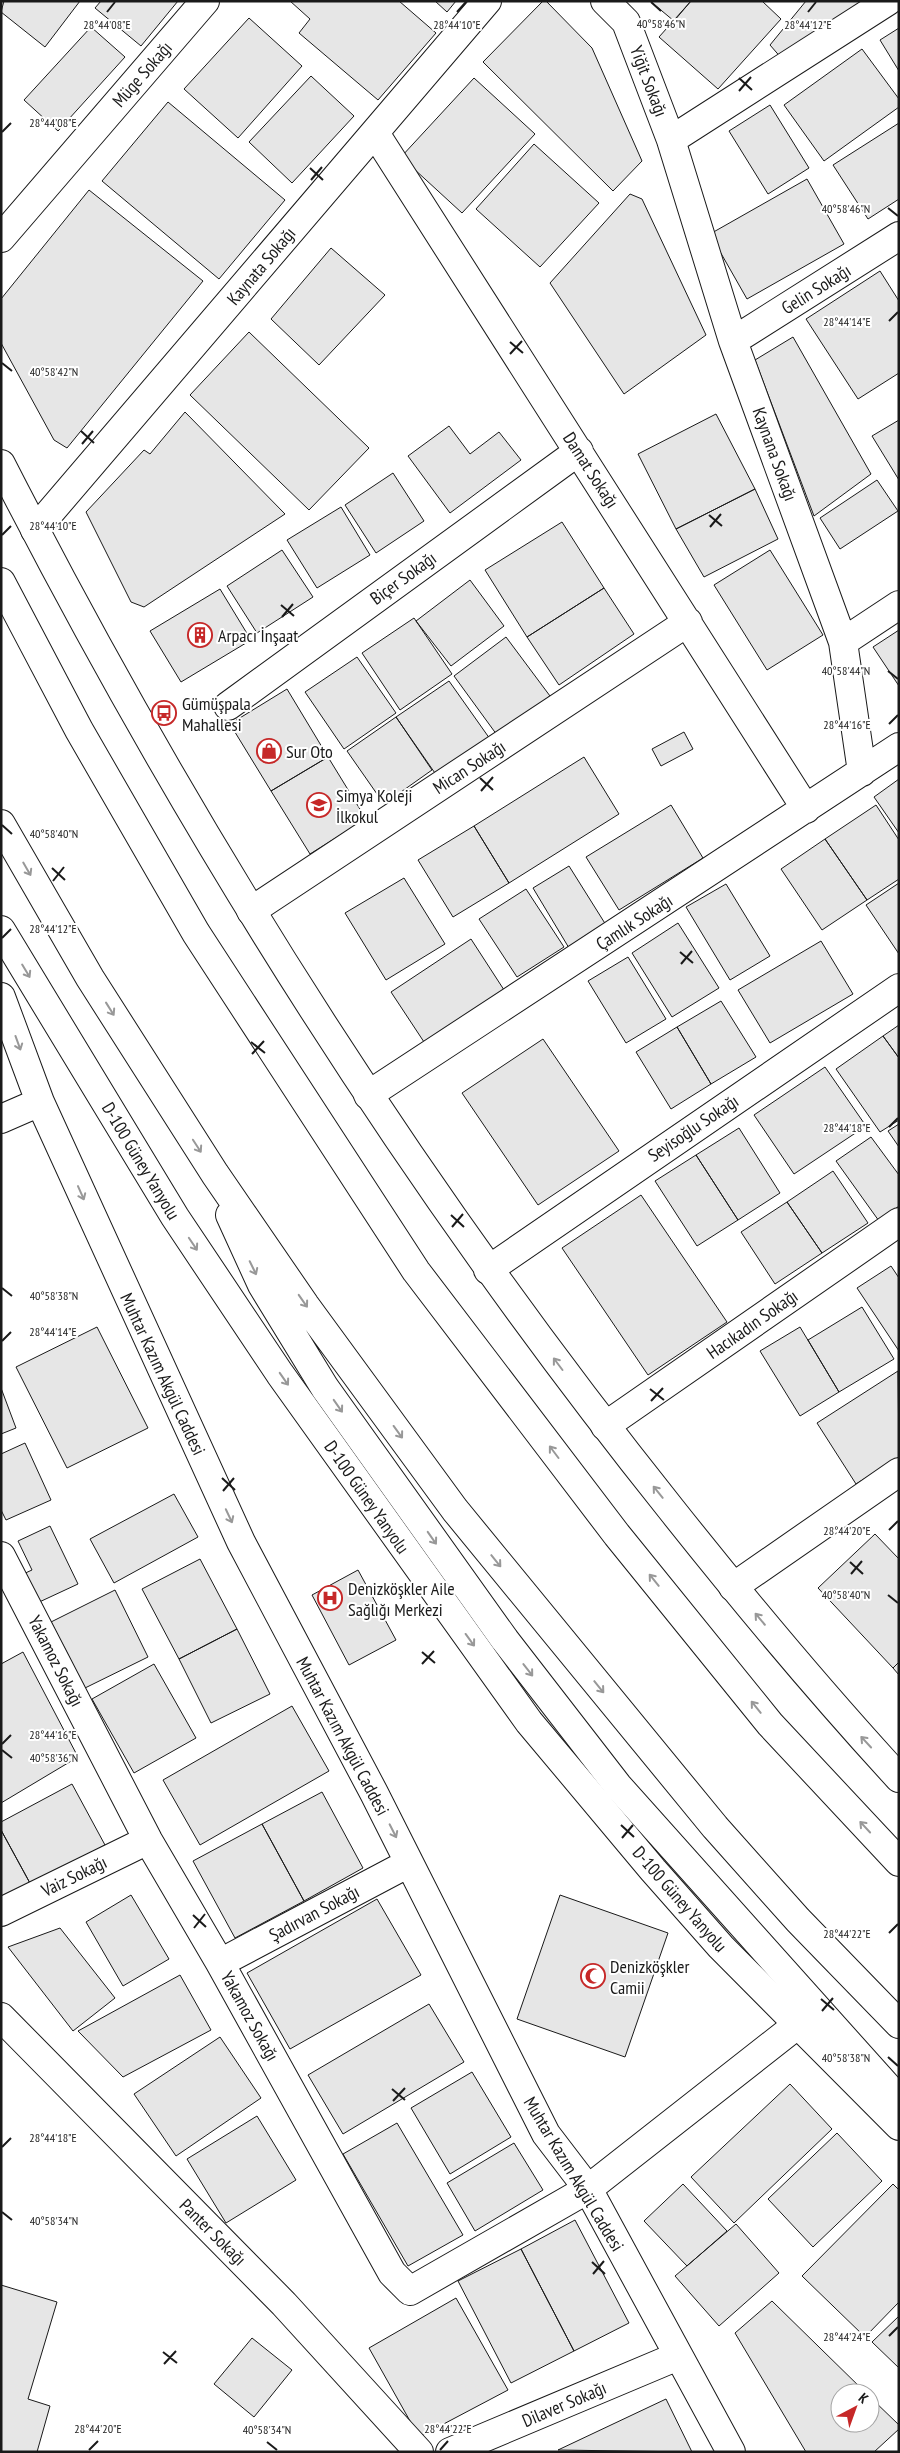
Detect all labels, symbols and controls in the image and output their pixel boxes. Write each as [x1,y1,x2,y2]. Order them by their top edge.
text: 40°58'46"N [637,16,685,31]
text: 28°44'08"E [83,17,131,32]
text: 28°44'10"E [433,17,481,32]
text: 28°44'12"E [784,17,832,32]
street label: Müge Sokağı [107,36,177,112]
street label: Yiğit Sokağı [625,42,673,120]
text: 28°44'08"E [29,115,77,130]
text: 40°58'46"N [822,201,870,216]
street label: Kaynata Sokağı [222,222,300,310]
street label: Gelin Sokağı [777,259,855,319]
text: 28°44'14"E [823,314,871,329]
text: 40°58'42"N [30,364,78,379]
street label: Kaynana Sokağı [747,404,803,504]
street label: Damat Sokağı [558,428,624,512]
text: 28°44'10"E [29,518,77,533]
street label: Biçer Sokağı [365,546,441,610]
building icon: Arpacı İnşaat [187,622,213,648]
place label: Arpacı İnşaat [218,624,298,647]
text: 40°58'44"N [822,663,870,678]
place label: Gümüşpala Mahallesi [182,692,251,736]
bus stop icon: Gümüşpala Mahallesi [151,700,177,726]
text: 28°44'16"E [823,717,871,732]
street label: Mican Sokağı [428,735,510,799]
shop icon: Sur Oto [256,738,282,764]
place label: Sur Oto [286,740,333,763]
place label: Simya Koleji İlkokul [336,784,412,828]
school or university icon: Simya Koleji İlkokul [306,792,332,818]
text: 40°58'40"N [30,826,78,841]
one-way arrow [23,862,33,876]
street label: Çamlık Sokağı [591,889,677,955]
text: 28°44'12"E [29,921,77,936]
one-way arrow [22,964,32,978]
one-way arrow [105,1002,115,1016]
one-way arrow [14,1035,23,1050]
street label: Seyisoğlu Sokağı [643,1089,743,1167]
street label: D-100 Güney Yanyolu [97,1098,185,1224]
text: 28°44'18"E [823,1120,871,1135]
one-way arrow [193,1139,203,1153]
one-way arrow [77,1185,87,1200]
one-way arrow [188,1237,198,1251]
one-way arrow [249,1260,259,1275]
street label: Hacıkadın Sokağı [702,1284,802,1364]
text: 40°58'38"N [30,1288,78,1303]
street label: Muhtar Kazım Akgül Caddesi [115,1289,211,1459]
one-way arrow [298,1293,308,1307]
text: 28°44'14"E [29,1324,77,1339]
one-way arrow [553,1358,564,1371]
one-way arrow [279,1372,289,1386]
one-way arrow [333,1399,343,1413]
one-way arrow [393,1425,404,1438]
street label: D-100 Güney Yanyolu [319,1436,415,1558]
one-way arrow [549,1445,559,1459]
one-way arrow [652,1486,663,1499]
one-way arrow [225,1508,234,1523]
text: 28°44'20"E [823,1523,871,1538]
one-way arrow [427,1531,437,1545]
one-way arrow [491,1555,502,1568]
one-way arrow [648,1574,659,1587]
place label: Denizköşkler Aile Sağlığı Merkezi [348,1577,455,1621]
hospital icon: Denizköşkler Aile Sağlığı Merkezi [317,1585,343,1611]
text: 40°58'40"N [822,1587,870,1602]
street label: Yakamoz Sokağı [23,1612,89,1710]
one-way arrow [754,1612,766,1625]
one-way arrow [465,1633,475,1647]
street label: Muhtar Kazım Akgül Caddesi [291,1653,395,1819]
one-way arrow [522,1663,533,1676]
one-way arrow [594,1680,605,1693]
one-way arrow [751,1700,762,1713]
text: 28°44'16"E [29,1727,77,1742]
one-way arrow [860,1736,872,1748]
text: 40°58'36"N [30,1750,78,1765]
one-way arrow [859,1820,871,1833]
one-way arrow [388,1823,398,1838]
street label: D-100 Güney Yanyolu [628,1841,732,1957]
street label: Vaiz Sokağı [37,1850,110,1902]
street label: Şadırvan Sokağı [265,1880,363,1946]
text: 28°44'22"E [823,1926,871,1941]
place label: Denizköşkler Camii [610,1955,689,1999]
mosque icon: Denizköşkler Camii [580,1963,606,1989]
street label: Yakamoz Sokağı [216,1967,284,2065]
text: 40°58'38"N [822,2050,870,2065]
street label: Muhtar Kazım Akgül Caddesi [519,2092,629,2256]
text: 28°44'18"E [29,2130,77,2145]
street label: Panter Sokağı [175,2194,251,2270]
text: 40°58'34"N [30,2213,78,2228]
text: 28°44'24"E [823,2329,871,2344]
street label: Dilaver Sokağı [518,2376,610,2432]
north arrow [830,2383,880,2433]
text: K [855,2389,873,2408]
text: 28°44'20"E [74,2421,122,2436]
text: 28°44'22"E [424,2421,472,2436]
text: 40°58'34"N [243,2422,291,2437]

